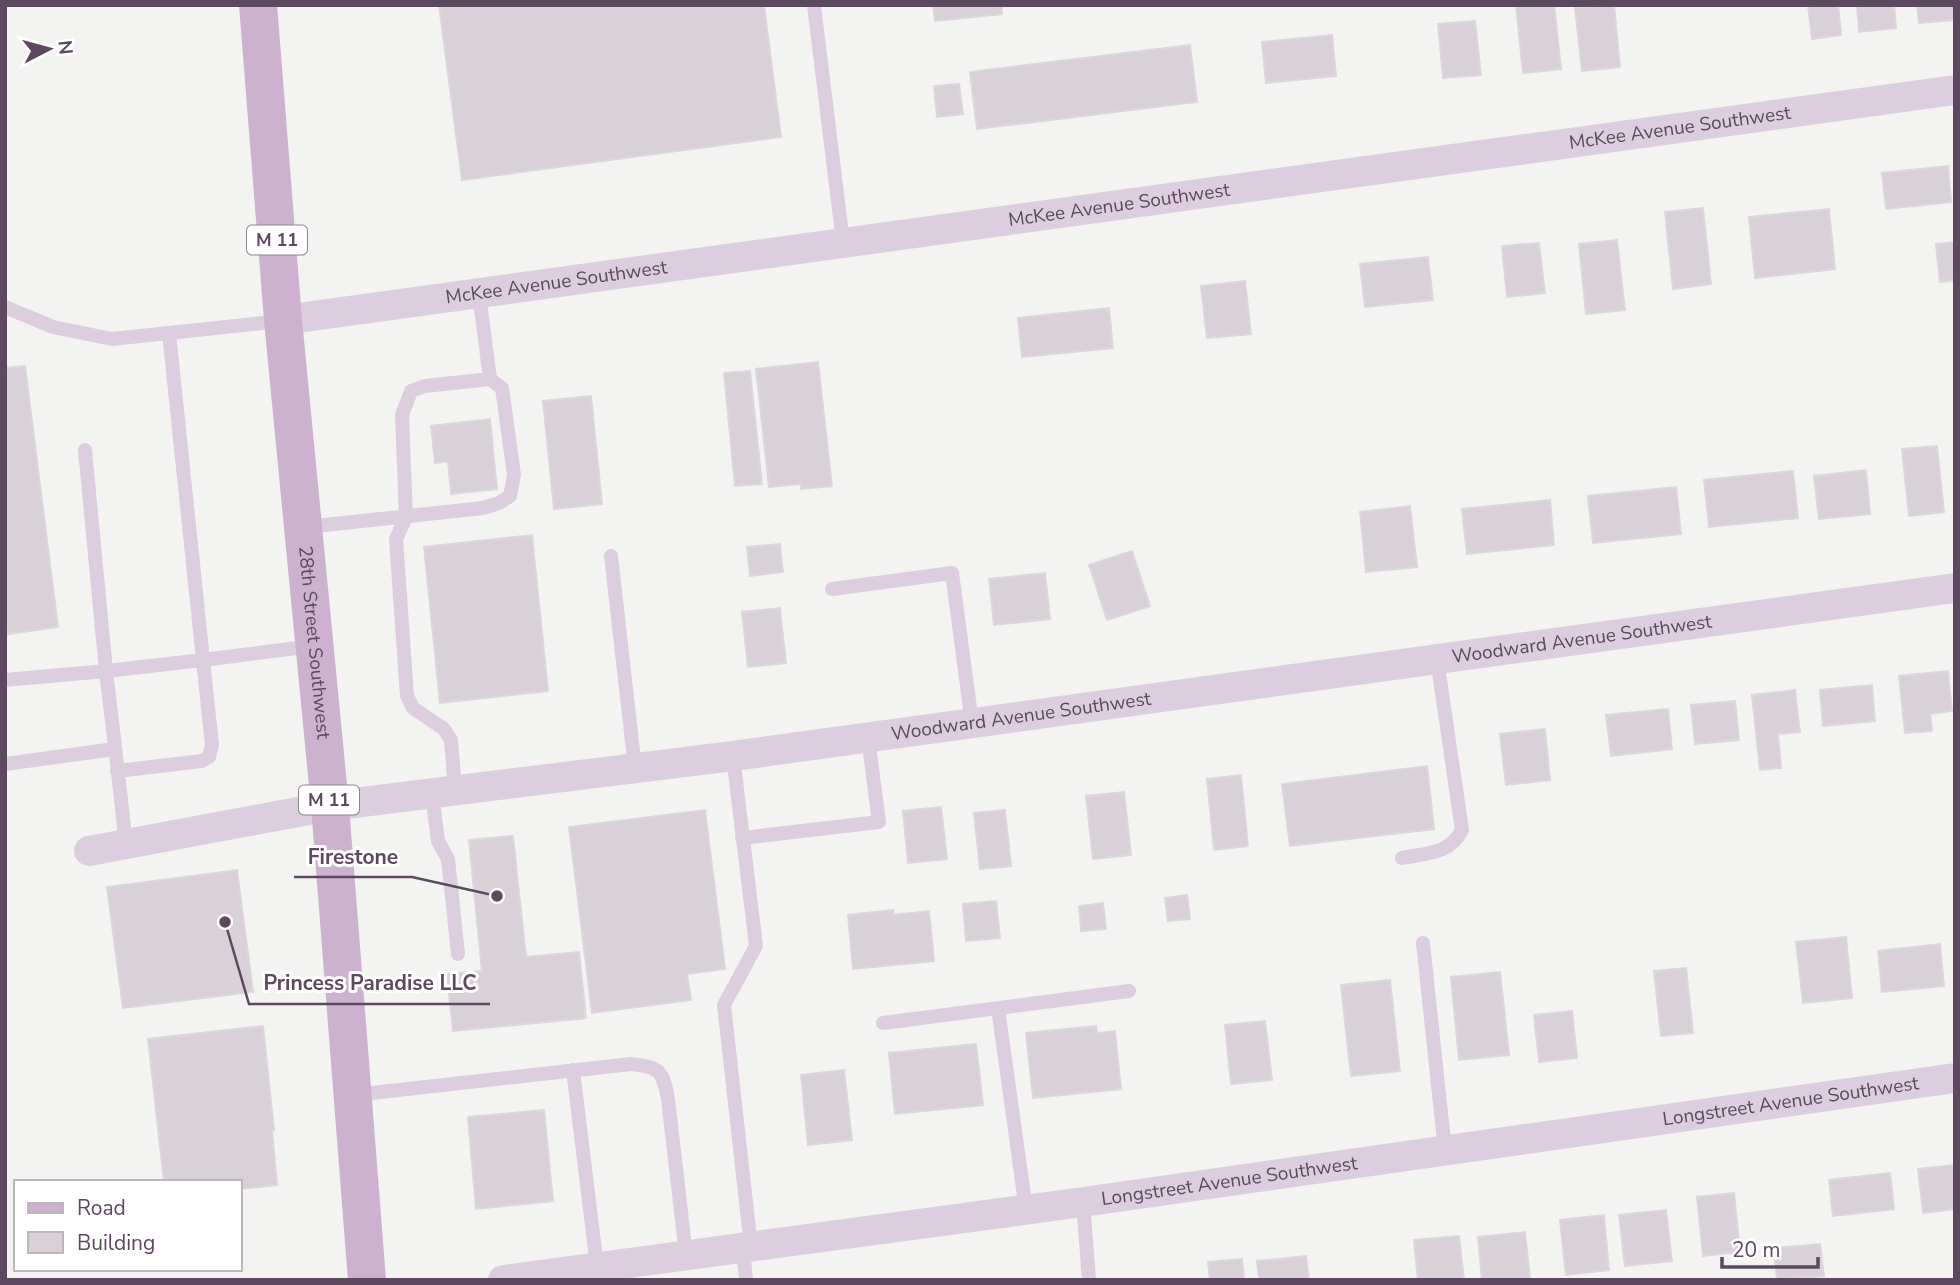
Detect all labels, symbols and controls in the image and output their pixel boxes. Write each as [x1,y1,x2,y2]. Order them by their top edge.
north arrow [14,14,84,84]
text: N [51,39,79,56]
street label: McKee Avenue Southwest [1567,100,1793,156]
street label: McKee Avenue Southwest [1007,177,1232,233]
road number: M 11 [247,226,307,254]
street label: McKee Avenue Southwest [444,254,669,310]
street label: 28th Street Southwest [292,545,336,741]
street label: Woodward Avenue Southwest [1450,609,1714,670]
street label: Woodward Avenue Southwest [889,686,1153,747]
road number: M 11 [299,786,359,814]
callout: Firestone [294,835,412,877]
text: Firestone [308,843,398,871]
callout: Princess Paradise LLC [249,962,490,1004]
text: Princess Paradise LLC [263,969,477,997]
street label: Longstreet Avenue Southwest [1661,1070,1921,1132]
street label: Longstreet Avenue Southwest [1100,1150,1359,1212]
legend [14,1180,242,1271]
text: Road [77,1194,126,1222]
scale bar [1722,1226,1818,1270]
text: Building [77,1229,155,1257]
text: 20 m [1732,1236,1781,1264]

